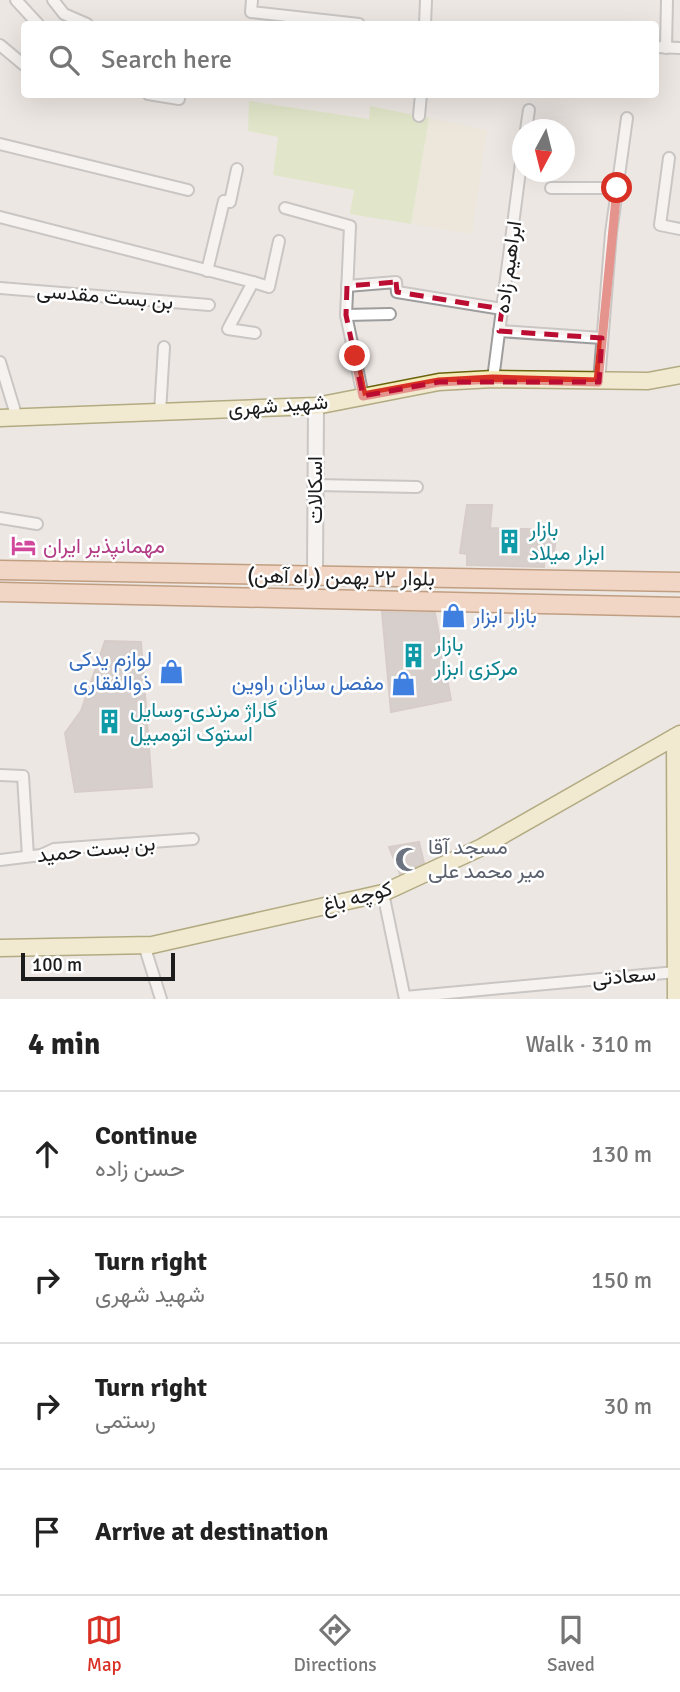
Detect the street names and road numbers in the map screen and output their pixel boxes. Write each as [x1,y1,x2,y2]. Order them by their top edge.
street label: ابراهیم زاده [489,219,528,315]
street label: بن بست مقدسی [36,277,174,315]
street label: شهید شهری [227,389,329,421]
street label: اسکالات [302,456,328,524]
street label: بلوار ۲۲ بهمن (راه آهن) [247,562,435,592]
street label: بن بست حمید [36,830,156,868]
street label: کوچه باغ [319,875,395,920]
street label: سعادتی [591,960,657,992]

